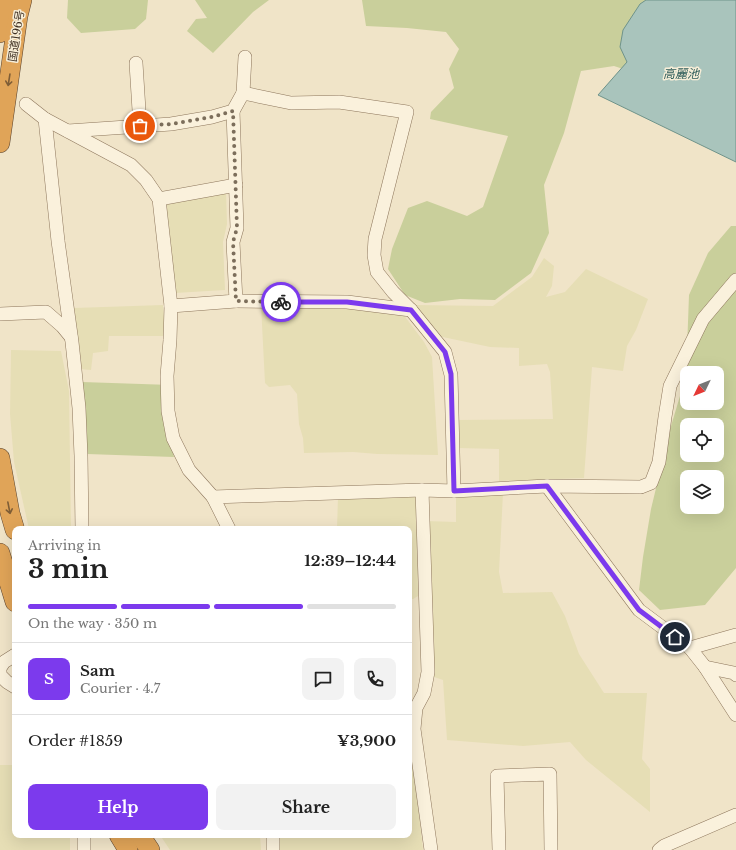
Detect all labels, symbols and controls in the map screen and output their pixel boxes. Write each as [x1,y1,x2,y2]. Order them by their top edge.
street label: 国道196号 [5,9,27,63]
water label: 高麗池 [663,66,700,81]
one-way arrow [5,73,13,86]
pin [123,109,157,143]
icon: bag [129,115,151,137]
courier [261,282,301,322]
icon: bike [270,291,292,313]
north arrow [680,366,724,410]
map controls [680,366,724,514]
button: locate [680,418,724,462]
button: layers [680,470,724,514]
one-way arrow [6,501,14,514]
text: Arriving in [28,537,101,554]
text: 12:39–12:44 [304,551,396,570]
text: 3 min [28,553,109,585]
text: On the way · 350 m [28,615,157,632]
pin [658,620,692,654]
icon: home [664,626,686,648]
button: chat [302,658,344,700]
button: phone [354,658,396,700]
text: Sam [80,661,115,680]
text: S [44,669,54,688]
text: Courier · 4.7 [80,680,160,697]
text: Order #1859 [28,731,123,750]
text: ¥3,900 [337,731,396,750]
button: Help [28,784,208,830]
button: Share [216,784,396,830]

